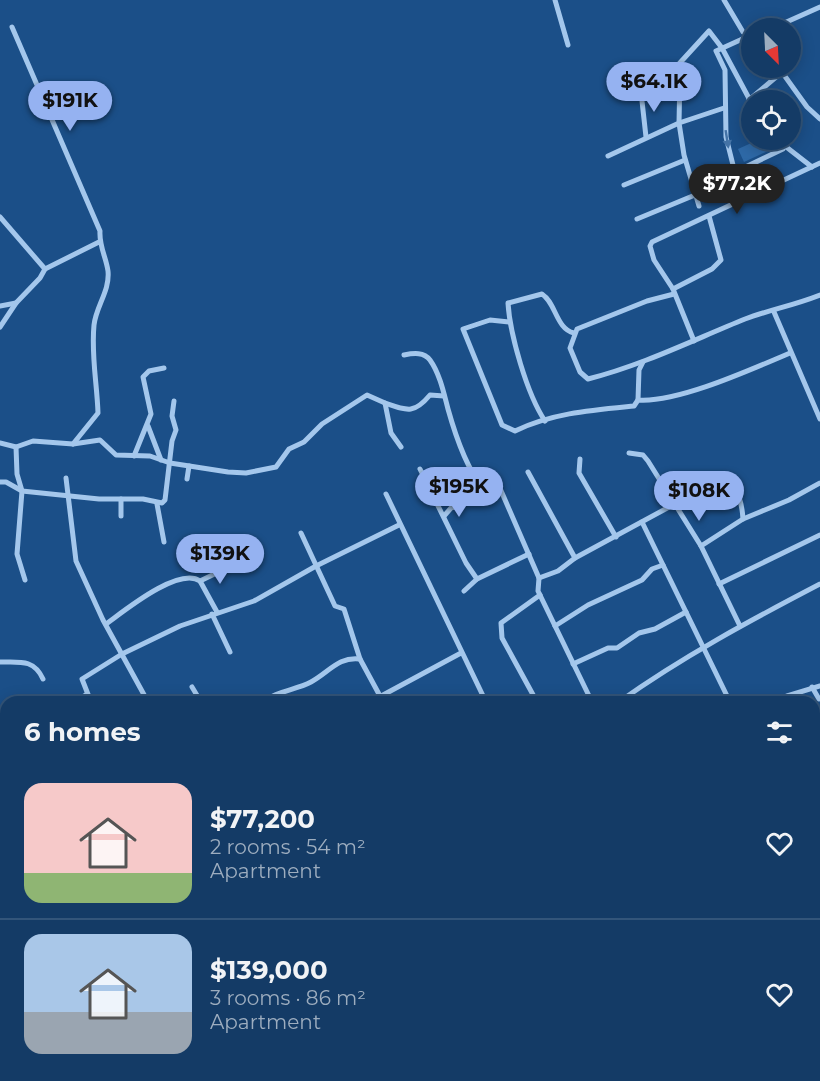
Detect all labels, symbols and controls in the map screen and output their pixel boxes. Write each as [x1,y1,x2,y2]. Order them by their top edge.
north arrow [741,18,801,78]
map controls [741,18,801,150]
pin: $64.1K [605,62,703,113]
text: $64.1K [620,69,688,93]
pin: $191K [28,81,112,132]
text: $191K [42,88,98,112]
button: locate [741,90,801,150]
one-way arrow [722,129,731,148]
pin: $77.2K [688,164,786,215]
text: $77.2K [703,171,771,195]
pin: $195K [417,467,501,518]
pin: $108K [657,471,741,522]
text: $195K [429,474,489,498]
text: $108K [668,478,730,502]
pin: $139K [178,534,262,585]
text: $139K [190,541,250,565]
text: 6 homes [24,716,141,748]
icon: filters [763,716,796,749]
text: $77,200 [210,803,315,835]
icon: home [72,807,144,879]
icon: heart [763,827,796,860]
text: 2 rooms · 54 m² [210,835,366,859]
text: Apartment [210,859,321,883]
text: $139,000 [210,954,328,986]
icon: home [72,958,144,1030]
icon: heart [763,978,796,1011]
text: 3 rooms · 86 m² [210,986,366,1010]
text: Apartment [210,1010,321,1034]

